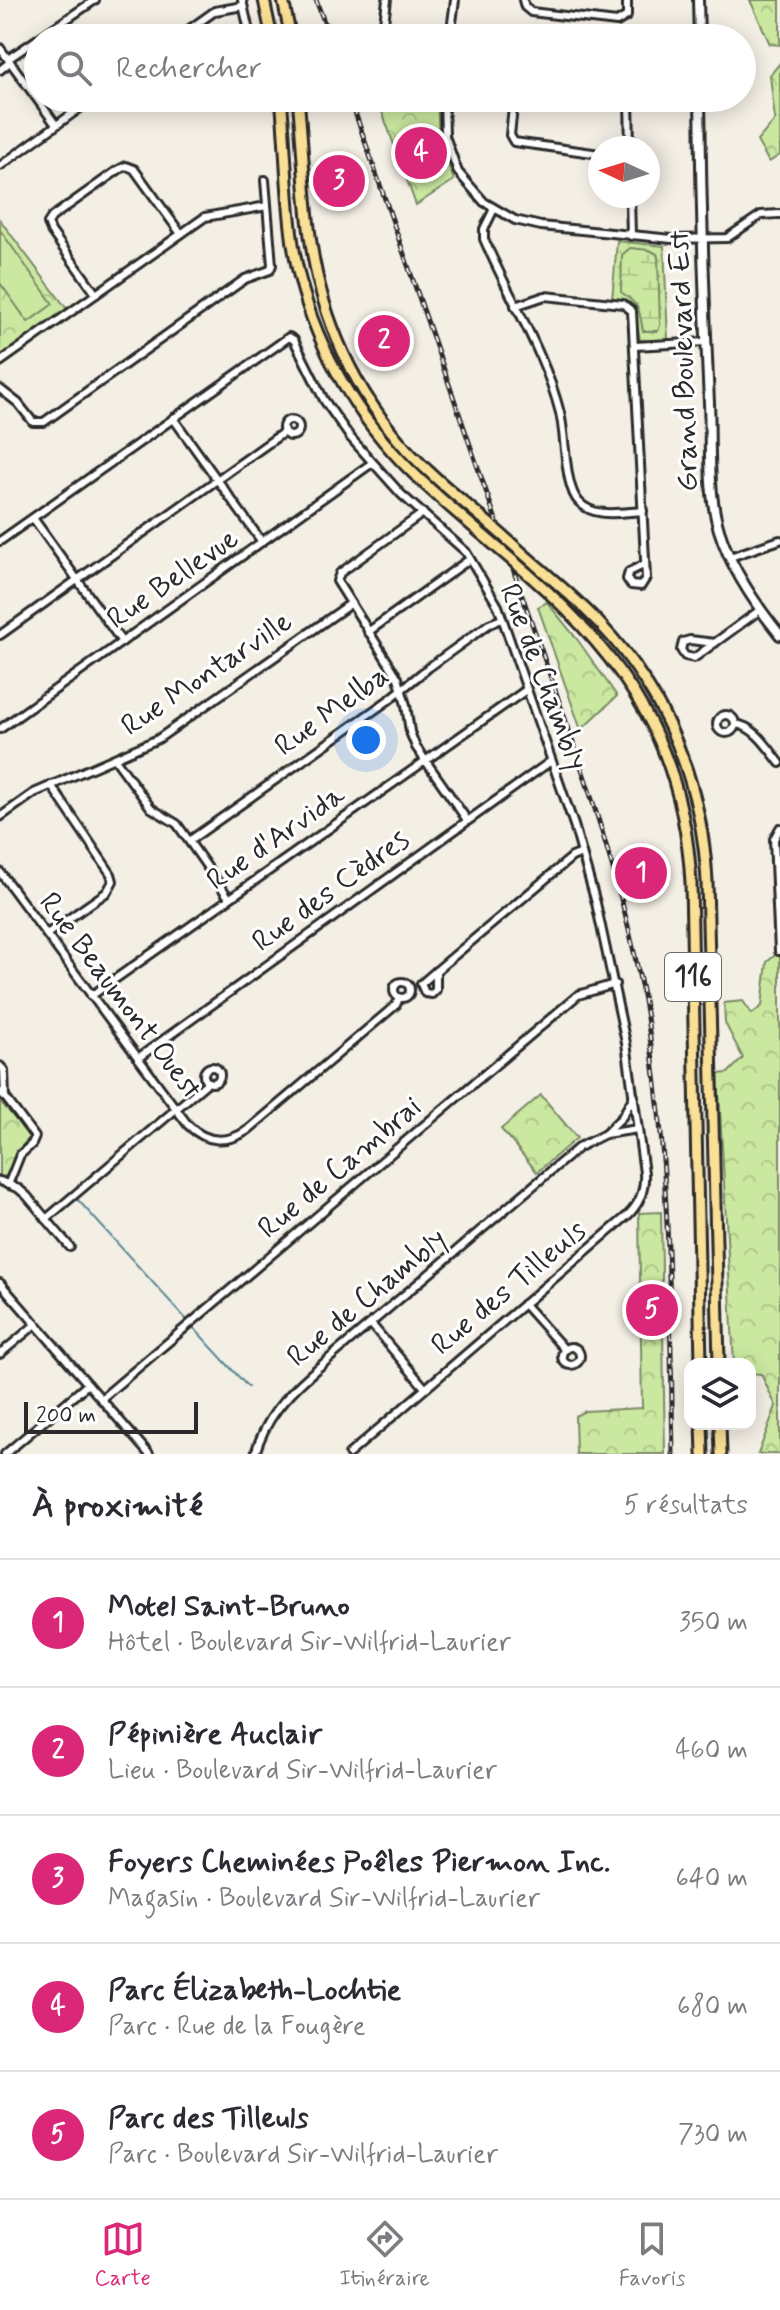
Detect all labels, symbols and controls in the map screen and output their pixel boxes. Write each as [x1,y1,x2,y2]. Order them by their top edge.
search box [24,24,756,112]
icon: search [52,46,96,90]
text: Rechercher [116,49,262,88]
pin: 4 [395,123,447,183]
north arrow [588,136,660,208]
pin: 3 [313,151,365,211]
street label: Grand Boulevard Est [660,229,708,492]
pin: 2 [358,311,410,371]
street label: Rue Bellevue [99,519,247,639]
street label: Rue de Chambly [490,578,596,776]
street label: Rue Montarville [114,602,300,746]
street label: Rue Melba [267,656,397,766]
your location [346,720,386,760]
street label: Rue d'Arvida [199,775,354,900]
street label: Rue des Cèdres [244,821,418,961]
pin: 1 [615,843,667,903]
street label: Rue Beaumont Ouest [29,885,211,1108]
road number: 116 [665,953,721,1001]
street label: Rue de Cambrai [250,1088,430,1248]
street label: Rue des Tilleuls [423,1212,595,1364]
street label: Rue de Chambly [279,1220,455,1376]
pin: 5 [626,1280,678,1340]
map controls [684,1358,756,1430]
button: layers [684,1358,756,1430]
scale bar [24,1398,198,1434]
text: 200 m [36,1402,96,1430]
text: À proximité [32,1484,203,1529]
text: 5 résultats [624,1489,748,1523]
text: Motel Saint-Bruno [108,1587,350,1626]
text: 1 [52,1606,64,1640]
text: 350 m [679,1606,748,1640]
text: Hôtel · Boulevard Sir-Wilfrid-Laurier [108,1626,511,1660]
text: Pépinière Auclair [108,1715,322,1754]
text: 2 [52,1734,64,1768]
text: 460 m [675,1734,748,1768]
text: Lieu · Boulevard Sir-Wilfrid-Laurier [108,1754,497,1788]
text: Foyers Cheminées Poêles Piermon Inc. [108,1843,610,1882]
text: 3 [52,1862,64,1896]
text: 640 m [676,1862,748,1896]
text: Magasin · Boulevard Sir-Wilfrid-Laurier [108,1882,540,1916]
text: Parc Élizabeth-Lochtie [108,1971,401,2010]
text: 4 [50,1990,66,2024]
text: 680 m [677,1990,748,2024]
text: Parc · Rue de la Fougère [108,2010,366,2044]
text: Parc des Tilleuls [108,2099,308,2138]
text: 5 [50,2118,66,2152]
text: 730 m [678,2118,748,2152]
text: Parc · Boulevard Sir-Wilfrid-Laurier [108,2138,498,2172]
tab: Carte [94,2217,151,2293]
tab: Itinéraire [340,2217,430,2293]
tab: Favoris [619,2217,686,2293]

